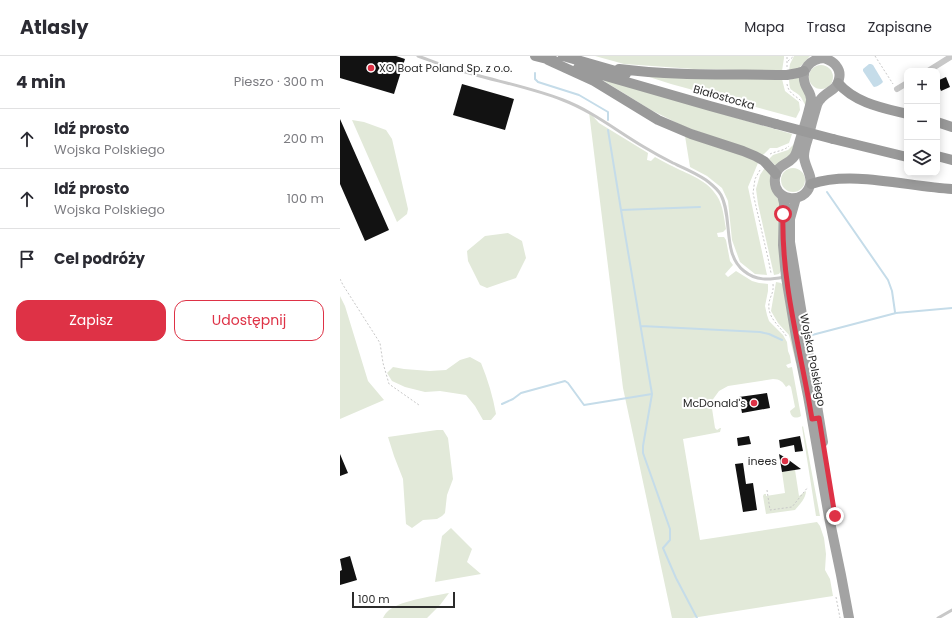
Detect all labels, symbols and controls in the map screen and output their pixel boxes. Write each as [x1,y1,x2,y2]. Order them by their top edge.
text: Atlasly [20,14,88,41]
text: Mapa [744,17,785,37]
text: Trasa [807,17,846,37]
text: Zapisane [868,17,932,37]
place label: XO Boat Poland Sp. z o.o. [379,60,512,76]
marker: XO Boat Poland Sp. z o.o. [366,63,376,73]
map controls [904,68,940,176]
button: + [904,68,940,104]
text: 4 min [16,70,66,94]
text: Pieszo · 300 m [234,72,324,91]
street label: Białostocka [691,81,757,113]
button: − [904,104,940,140]
text: Idź prosto [54,118,129,139]
icon: ahead [16,128,38,150]
text: 200 m [283,129,324,148]
text: Wojska Polskiego [54,140,165,159]
button: layers [904,140,940,176]
text: Idź prosto [54,178,129,199]
icon: ahead [16,188,38,210]
text: 100 m [287,189,324,208]
text: Wojska Polskiego [54,200,165,219]
route start [774,205,792,223]
icon: arrive [16,248,38,270]
text: Cel podróży [54,248,145,269]
button: Zapisz [16,300,166,341]
button: Udostępnij [174,300,324,341]
street label: Wojska Polskiego [796,312,830,408]
place label: McDonald's [683,395,746,411]
marker: McDonald's [749,398,759,408]
place label: inees [748,453,777,469]
marker: inees [780,456,790,466]
route end [826,507,844,525]
scale bar [352,590,455,609]
text: 100 m [358,591,390,607]

